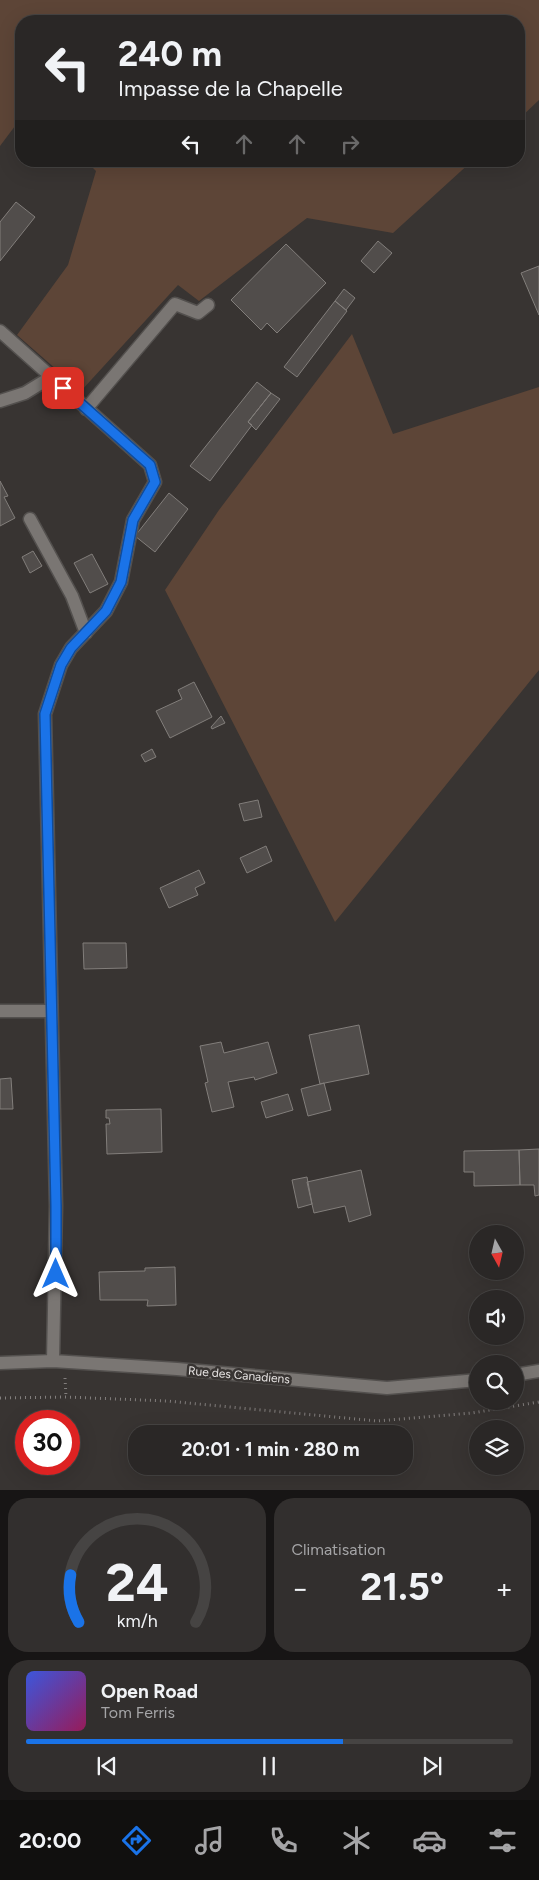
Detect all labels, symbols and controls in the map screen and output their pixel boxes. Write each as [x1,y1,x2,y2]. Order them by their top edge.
text: 240 m [118,33,222,75]
icon: left [35,35,100,100]
text: Impasse de la Chapelle [118,75,343,102]
icon: left [177,130,205,158]
icon: ahead [230,130,258,158]
icon: ahead [283,130,311,158]
icon: right [336,130,364,158]
pin [42,367,84,409]
icon: arrive [49,374,77,402]
north arrow [469,1225,524,1280]
map controls [469,1225,524,1475]
position arrow [29,1247,81,1299]
button: sound [469,1290,524,1345]
button: search [469,1355,524,1410]
street label: Rue des Canadiens [188,1364,291,1386]
speed limit sign: 30 [15,1410,80,1475]
button: layers [469,1420,524,1475]
text: 20:01 · 1 min · 280 m [181,1438,360,1461]
text: Climatisation [292,1540,385,1559]
text: 24 [105,1552,168,1614]
text: 21.5° [360,1564,444,1610]
text: − [292,1571,309,1605]
text: + [496,1571,513,1605]
text: km/h [116,1610,157,1631]
text: Open Road [101,1680,198,1703]
text: Tom Ferris [101,1703,175,1722]
icon: previous [93,1752,121,1780]
icon: pause [255,1752,283,1780]
icon: next [418,1752,446,1780]
icon: directions [119,1823,154,1858]
icon: music [192,1823,227,1858]
icon: phone [266,1823,301,1858]
icon: climate [339,1823,374,1858]
icon: car [412,1823,447,1858]
icon: filters [485,1823,520,1858]
text: 20:00 [19,1827,81,1854]

